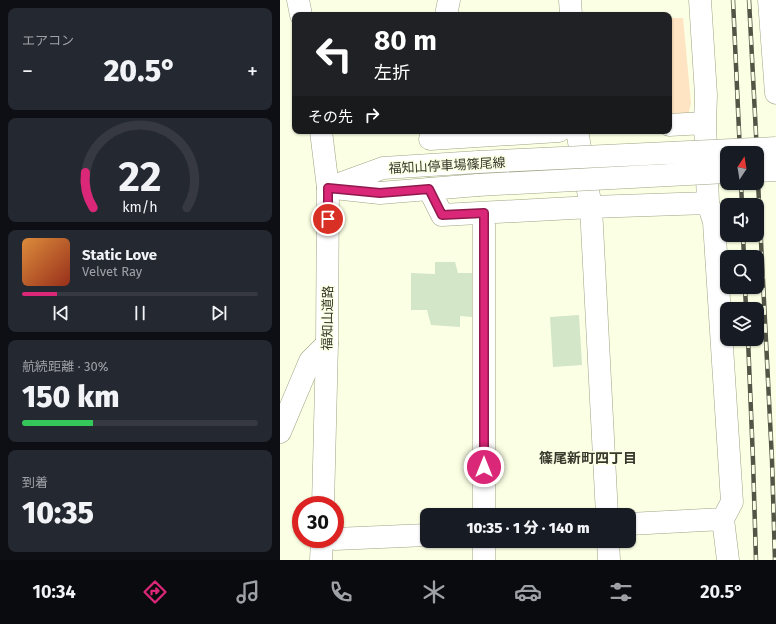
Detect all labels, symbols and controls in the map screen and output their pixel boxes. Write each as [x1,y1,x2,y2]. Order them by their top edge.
text: 80 m [374,24,437,57]
icon: left [308,28,360,80]
text: エアコン [22,33,74,48]
text: 20.5° [104,53,176,89]
text: − [22,58,33,85]
text: + [247,58,258,85]
text: 左折 [374,62,410,84]
icon: right [361,104,383,126]
text: その先 [308,108,353,126]
north arrow [720,146,764,190]
map controls [720,146,764,346]
text: 22 [118,152,162,202]
street label: 福知山停車場篠尾線 [388,155,506,176]
button: sound [720,198,764,242]
text: km/h [122,199,158,216]
pin [311,202,345,236]
icon: arrive [317,208,339,230]
text: Static Love [82,246,157,264]
button: search [720,250,764,294]
text: Velvet Ray [82,264,142,279]
street label: 福知山道路 [319,285,336,351]
icon: previous [50,302,72,324]
icon: pause [129,302,151,324]
icon: next [208,302,230,324]
button: layers [720,302,764,346]
text: 航続距離 · 30% [22,359,109,374]
text: 150 km [22,379,119,415]
position arrow [463,446,505,488]
district label: 篠尾新町四丁目 [539,450,637,467]
text: 到着 [22,475,48,490]
text: 10:35 [22,495,94,531]
speed limit sign: 30 [292,496,344,548]
text: 10:35 · 1 分 · 140 m [466,519,590,537]
icon: directions [141,578,169,606]
icon: music [234,578,262,606]
icon: phone [327,578,355,606]
icon: climate [420,578,448,606]
icon: car [514,578,542,606]
icon: filters [607,578,635,606]
text: 10:34 [33,581,76,603]
text: 20.5° [700,581,743,603]

